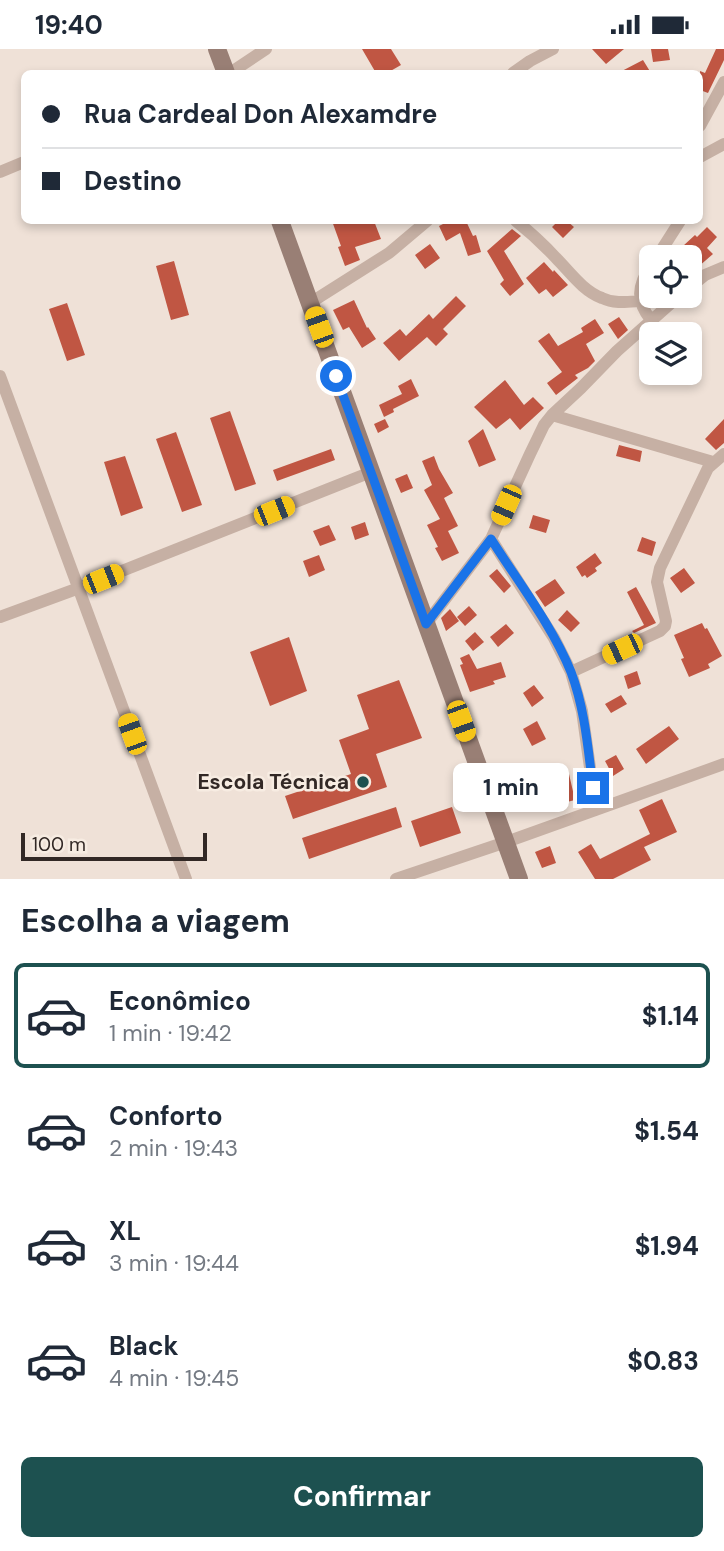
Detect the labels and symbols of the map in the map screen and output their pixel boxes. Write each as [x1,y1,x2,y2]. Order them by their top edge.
car [302,304,337,350]
route start [320,360,352,392]
car [488,482,525,528]
car [251,493,298,529]
car [80,561,127,597]
car [599,631,646,667]
car [444,698,479,744]
car [115,711,150,757]
callout: 1 min [453,763,568,813]
place label: Escola Técnica [197,768,349,796]
route end [577,772,609,804]
marker: Escola Técnica [355,774,371,790]
scale bar [21,830,206,862]

